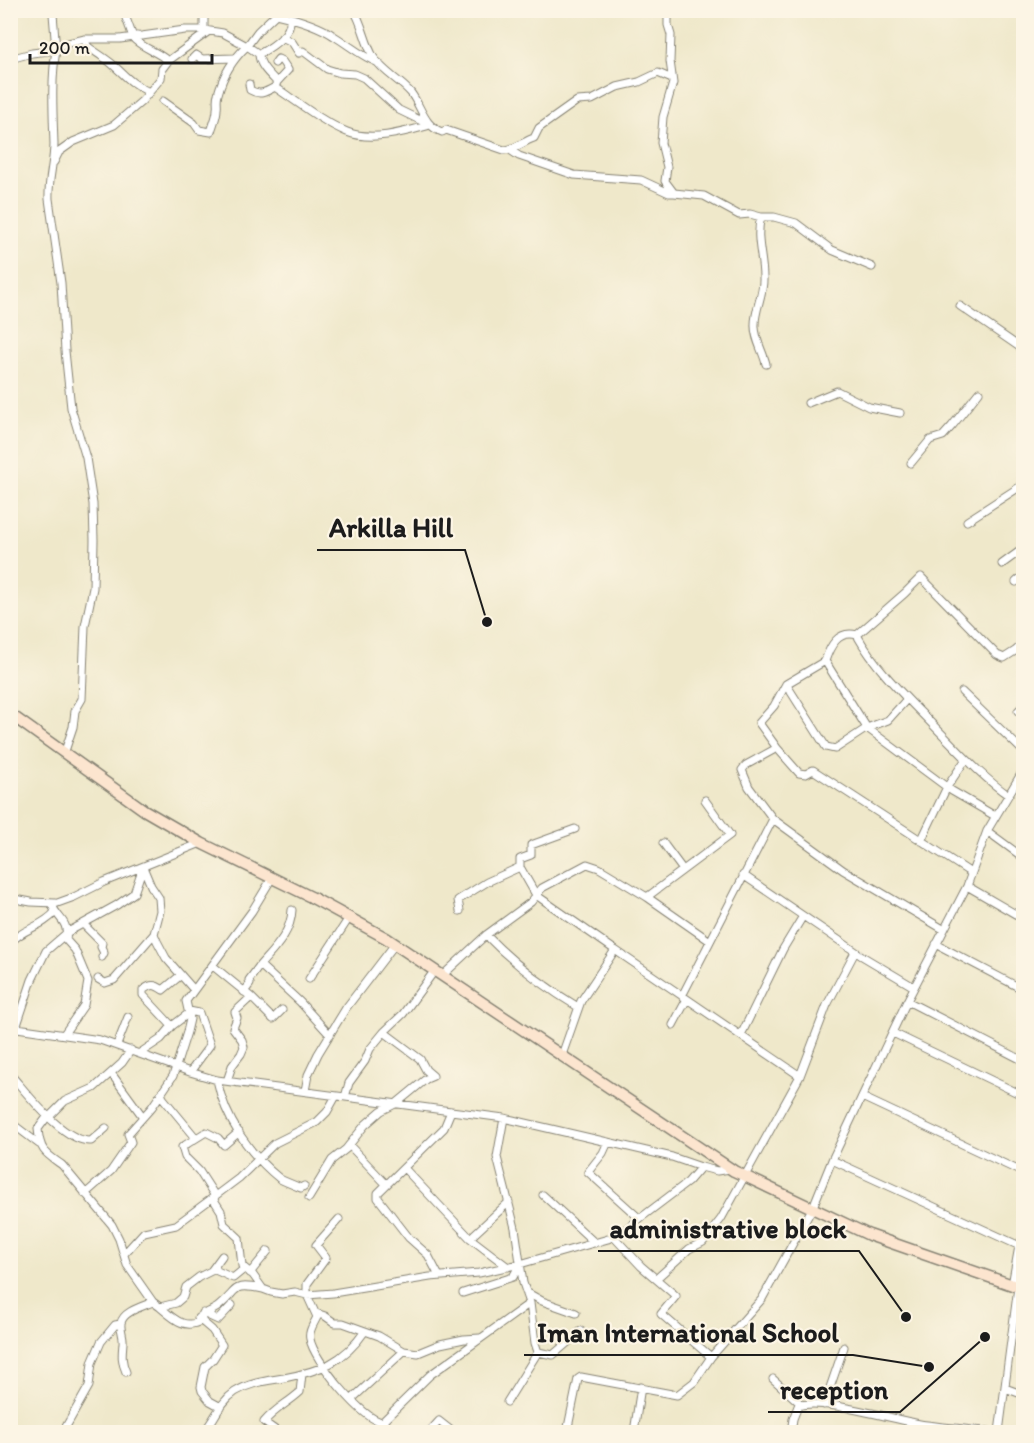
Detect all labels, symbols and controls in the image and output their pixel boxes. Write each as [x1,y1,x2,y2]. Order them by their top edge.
scale bar [30,27,212,65]
text: 200 m [39,37,90,59]
callout: Arkilla Hill [317,505,465,550]
text: Arkilla Hill [328,511,453,544]
callout: administrative block [598,1206,859,1251]
text: administrative block [609,1212,848,1245]
callout: Iman International School [524,1310,853,1355]
text: Iman International School [537,1316,839,1349]
callout: reception [768,1367,900,1412]
text: reception [780,1373,889,1406]

